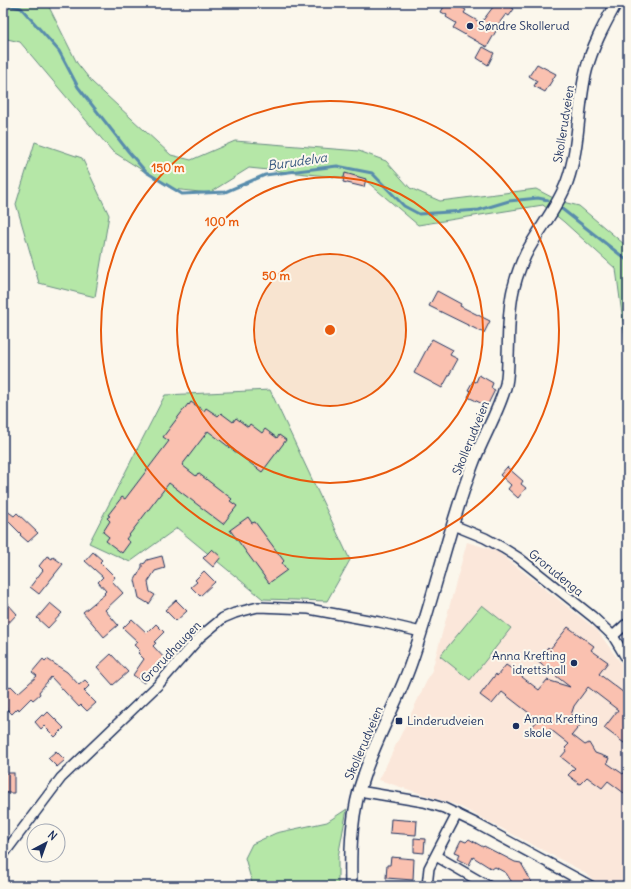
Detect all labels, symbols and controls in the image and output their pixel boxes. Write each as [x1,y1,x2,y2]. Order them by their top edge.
place label: Søndre Skollerud [478,18,570,33]
marker: Søndre Skollerud [465,21,475,31]
street label: Skollerudveien [550,84,577,164]
water label: Burudelva [266,149,329,174]
text: 150 m [152,160,185,175]
text: 100 m [205,214,239,229]
text: 50 m [262,268,291,283]
centre of rings [323,323,337,337]
street label: Skollerudveien [449,399,492,477]
street label: Grorudenga [526,546,587,599]
street label: Grorudhaugen [137,618,204,686]
place label: Anna Krefting idrettshall [492,648,566,677]
marker: Anna Krefting idrettshall [569,658,579,668]
street label: Skollerudveien [341,704,386,782]
place label: Anna Krefting skole [524,711,598,740]
place label: Linderudveien [407,713,484,728]
marker: Linderudveien [394,716,404,726]
marker: Anna Krefting skole [511,721,521,731]
north arrow [26,823,66,863]
text: N [45,828,60,843]

